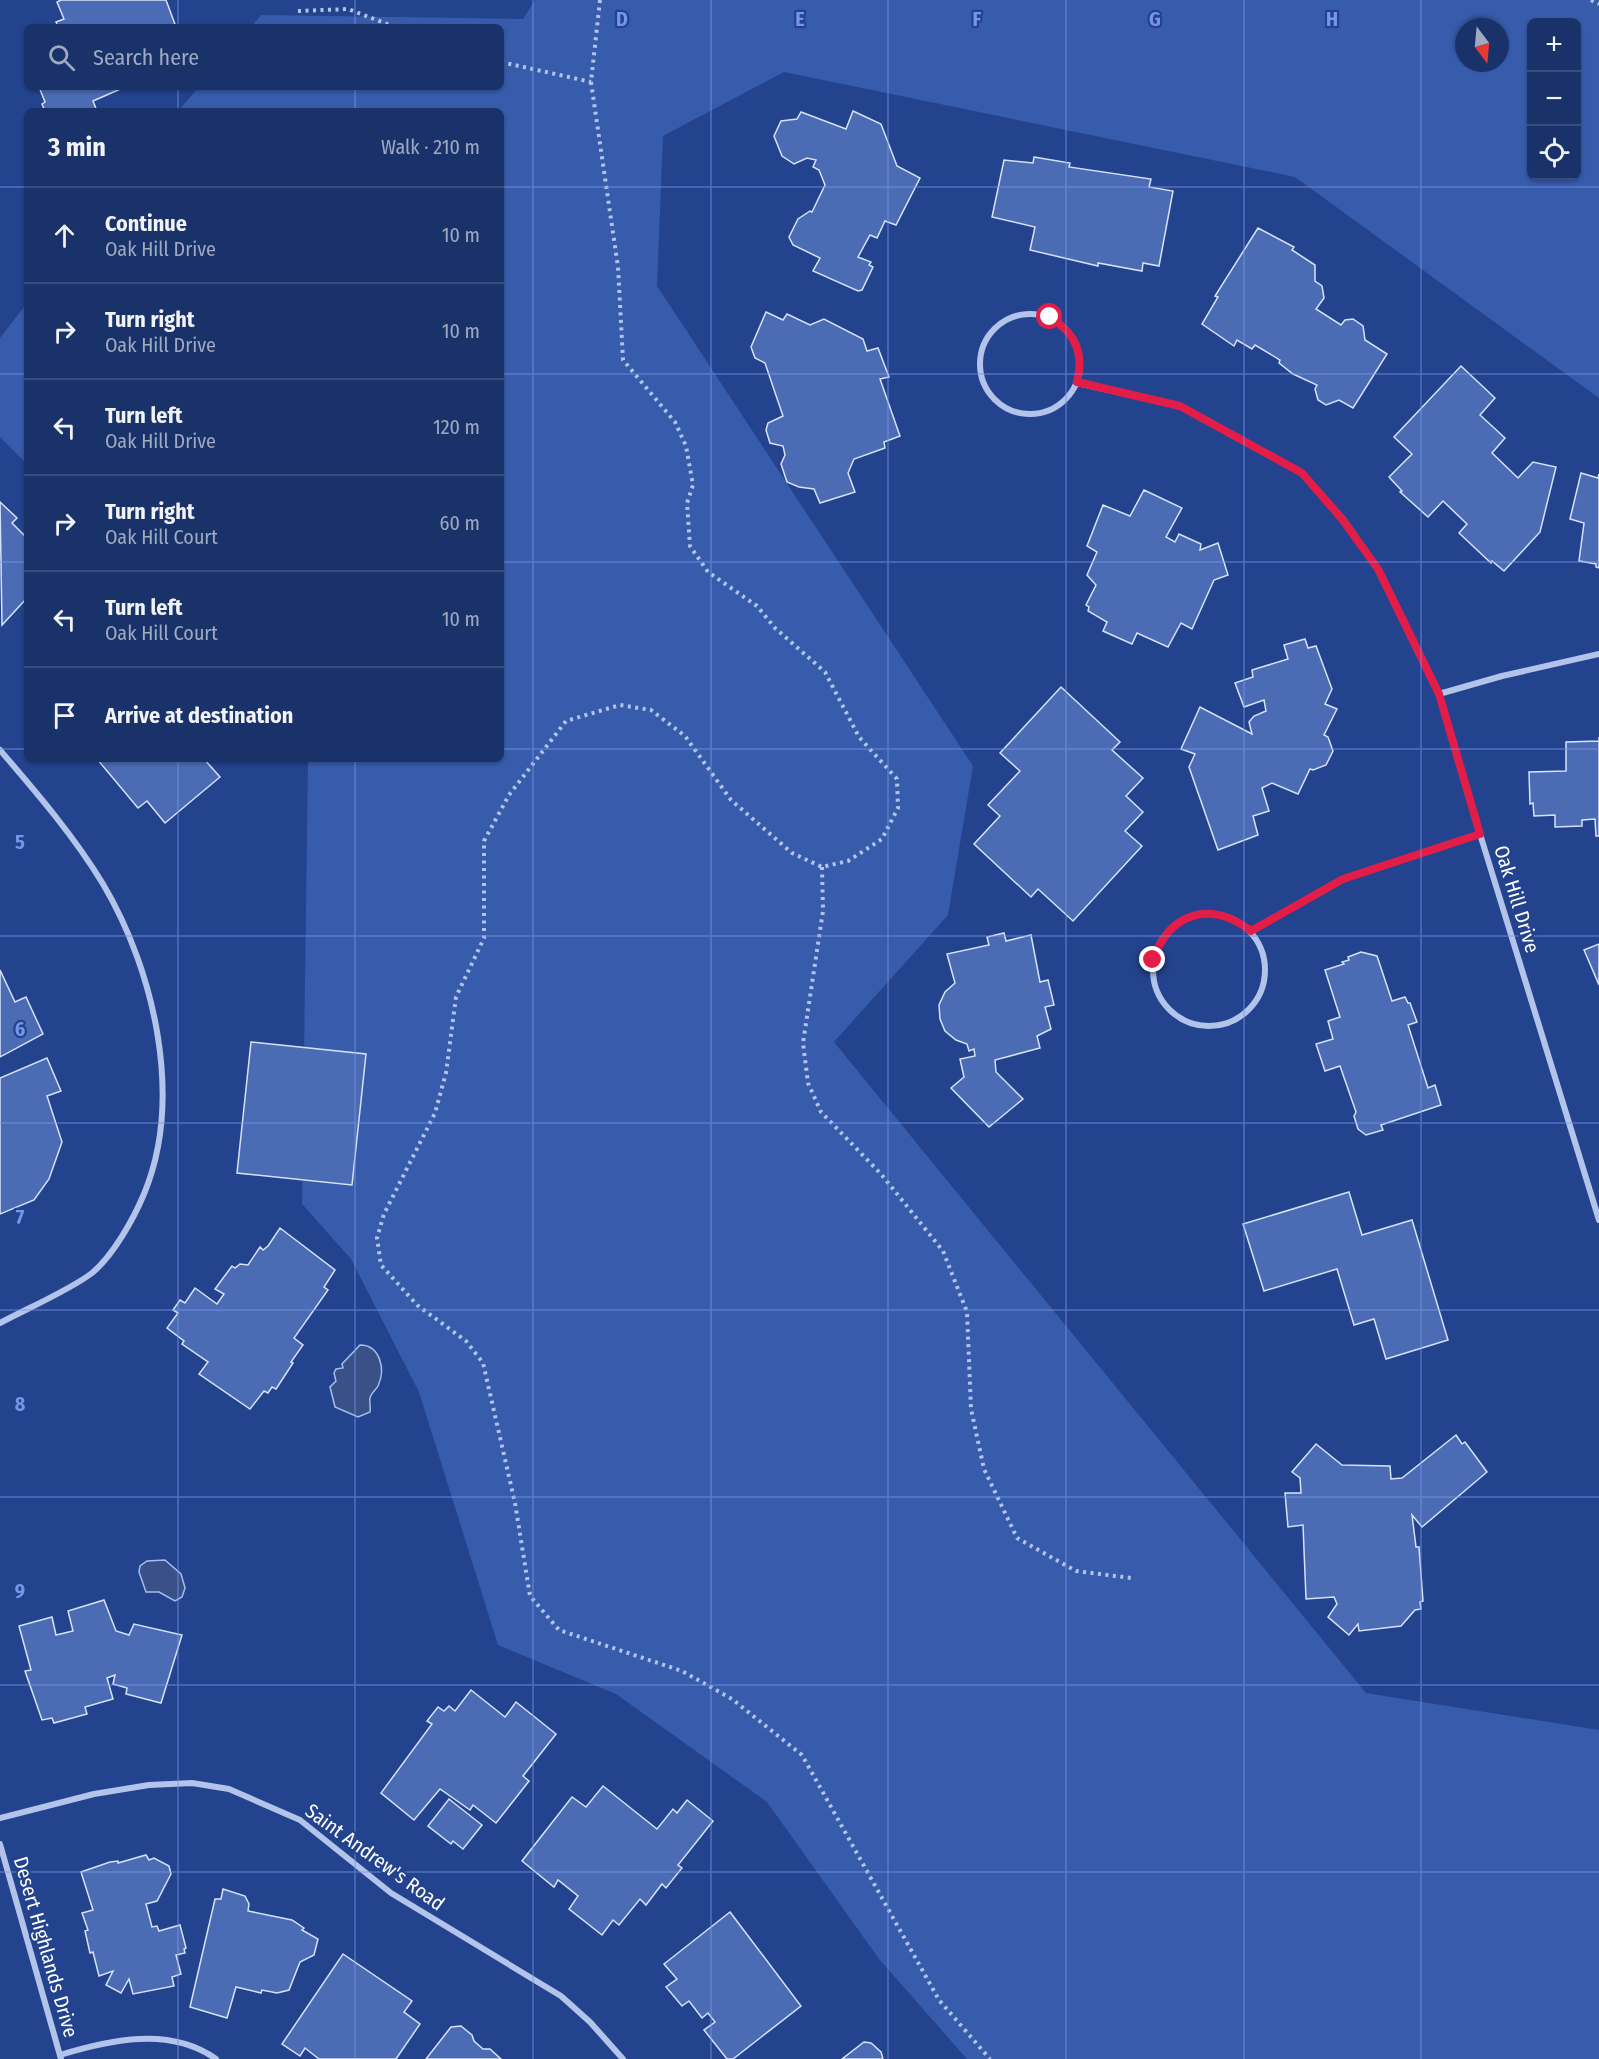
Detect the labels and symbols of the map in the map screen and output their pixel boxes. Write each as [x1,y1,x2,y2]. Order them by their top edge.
text: D [616,7,628,31]
text: E [795,7,805,31]
text: F [973,7,982,31]
text: G [1149,7,1161,31]
text: H [1326,7,1338,31]
north arrow [1455,18,1509,72]
route start [1036,303,1062,329]
text: 5 [15,830,25,854]
street label: Oak Hill Drive [1489,842,1545,956]
route end [1139,946,1165,972]
text: 6 [15,1017,25,1041]
text: 7 [16,1205,25,1229]
text: 8 [15,1392,26,1416]
text: 9 [15,1579,25,1603]
street label: Saint Andrew's Road [301,1798,449,1916]
street label: Desert Highlands Drive [9,1854,83,2040]

